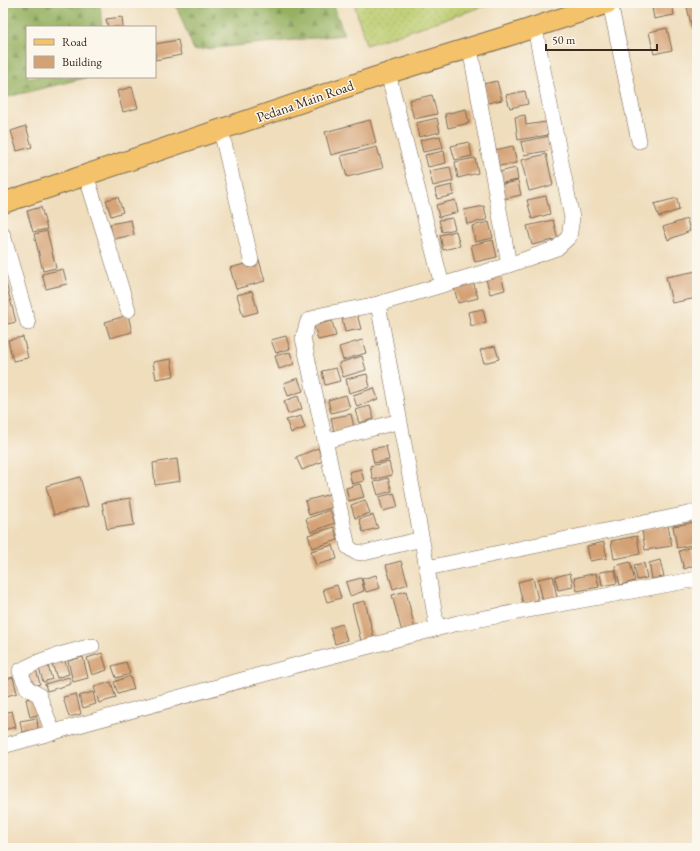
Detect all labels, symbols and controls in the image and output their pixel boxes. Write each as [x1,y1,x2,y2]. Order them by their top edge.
legend [26,26,156,78]
scale bar [546,26,657,52]
text: 50 m [552,32,576,48]
text: Road [62,34,88,50]
text: Building [62,54,103,70]
street label: Pedana Main Road [254,76,357,126]

